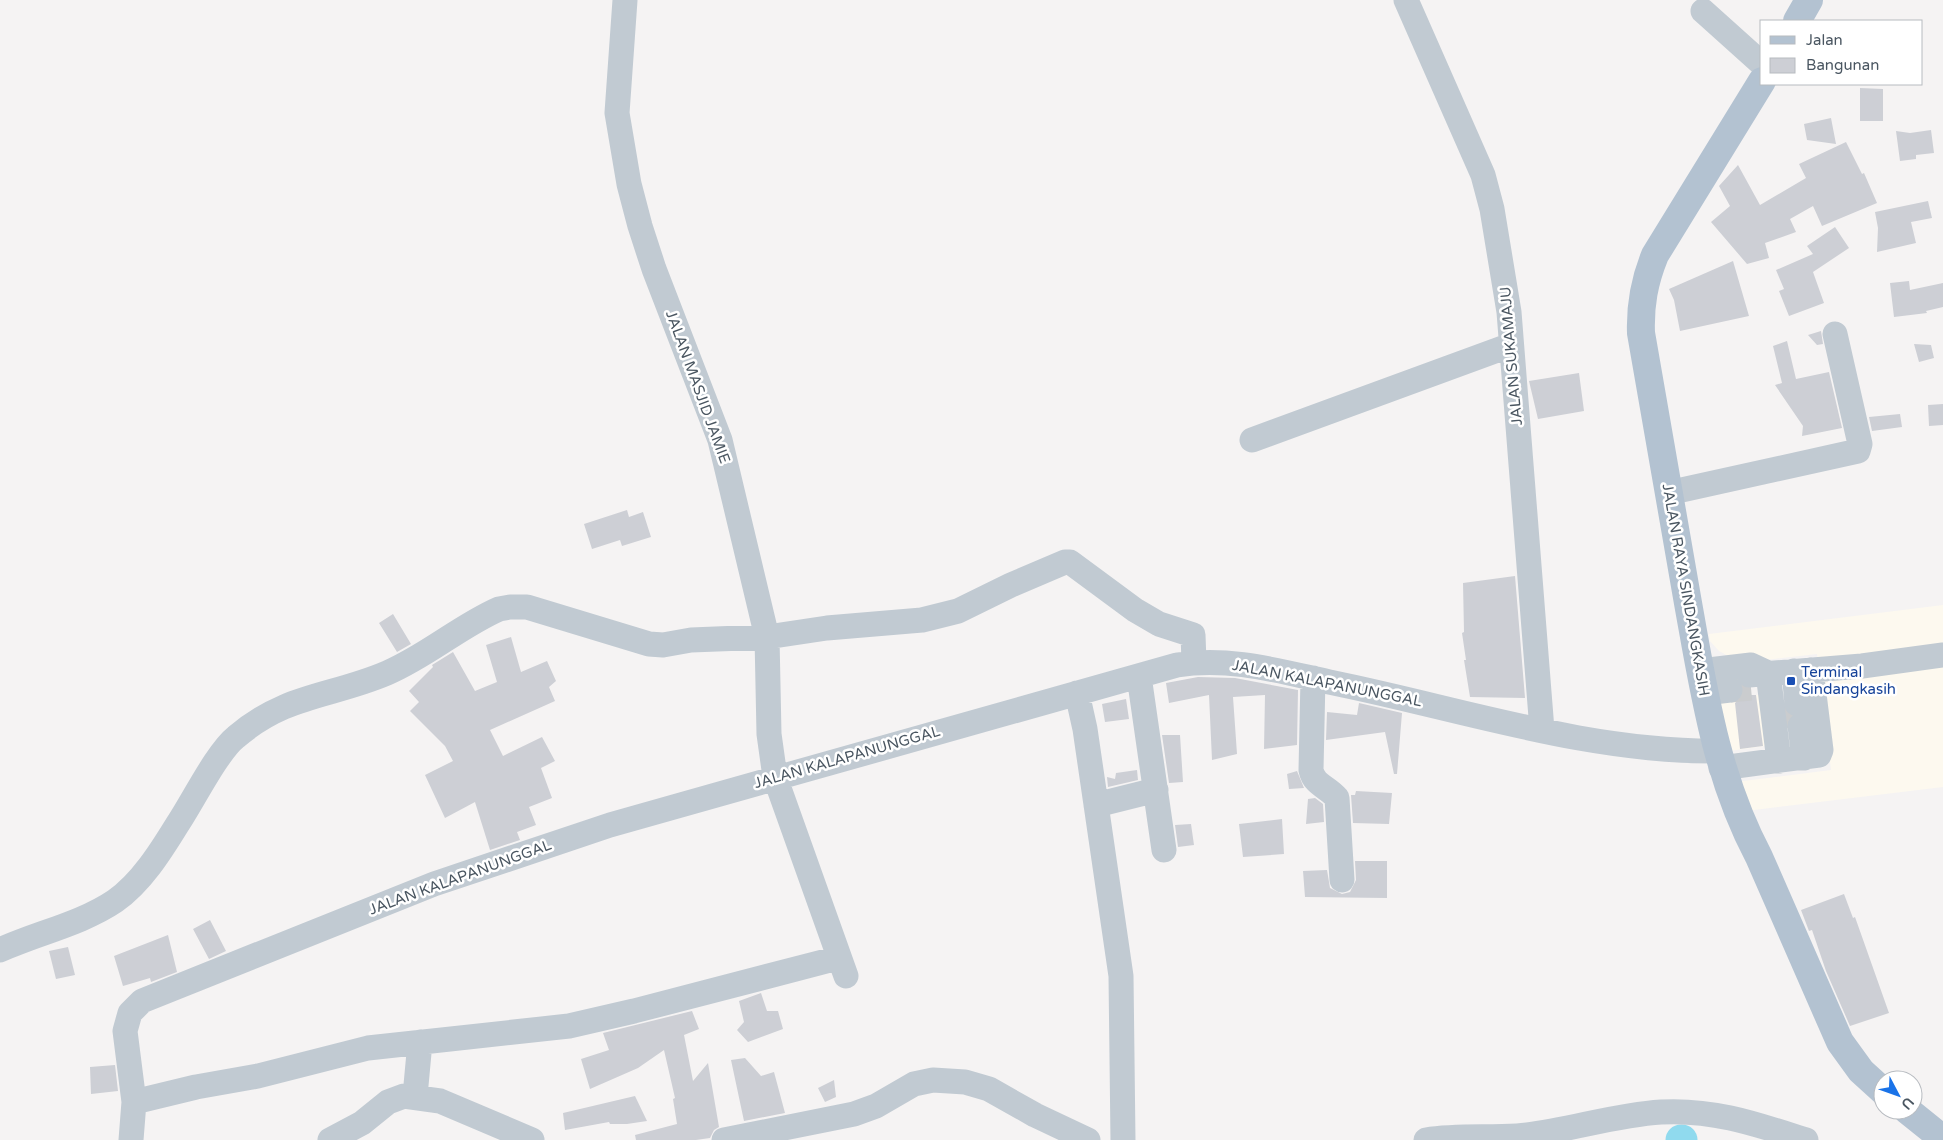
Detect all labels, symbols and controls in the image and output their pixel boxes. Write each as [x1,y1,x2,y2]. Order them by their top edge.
legend [1760,20,1923,85]
text: Jalan [1806,31,1843,49]
text: Bangunan [1806,56,1879,74]
street label: JALAN SUKAMAJU [1496,286,1526,426]
street label: JALAN MASJID JAMIE [662,308,734,466]
street label: JALAN RAYA SINDANGKASIH [1658,482,1714,698]
street label: JALAN KALAPANUNGGAL [1231,656,1424,710]
place label: Terminal Sindangkasih [1801,663,1896,698]
marker: Terminal Sindangkasih [1785,675,1797,687]
street label: JALAN KALAPANUNGGAL [752,722,942,792]
street label: JALAN KALAPANUNGGAL [366,835,554,918]
north arrow [1873,1070,1923,1120]
text: U [1898,1094,1917,1113]

